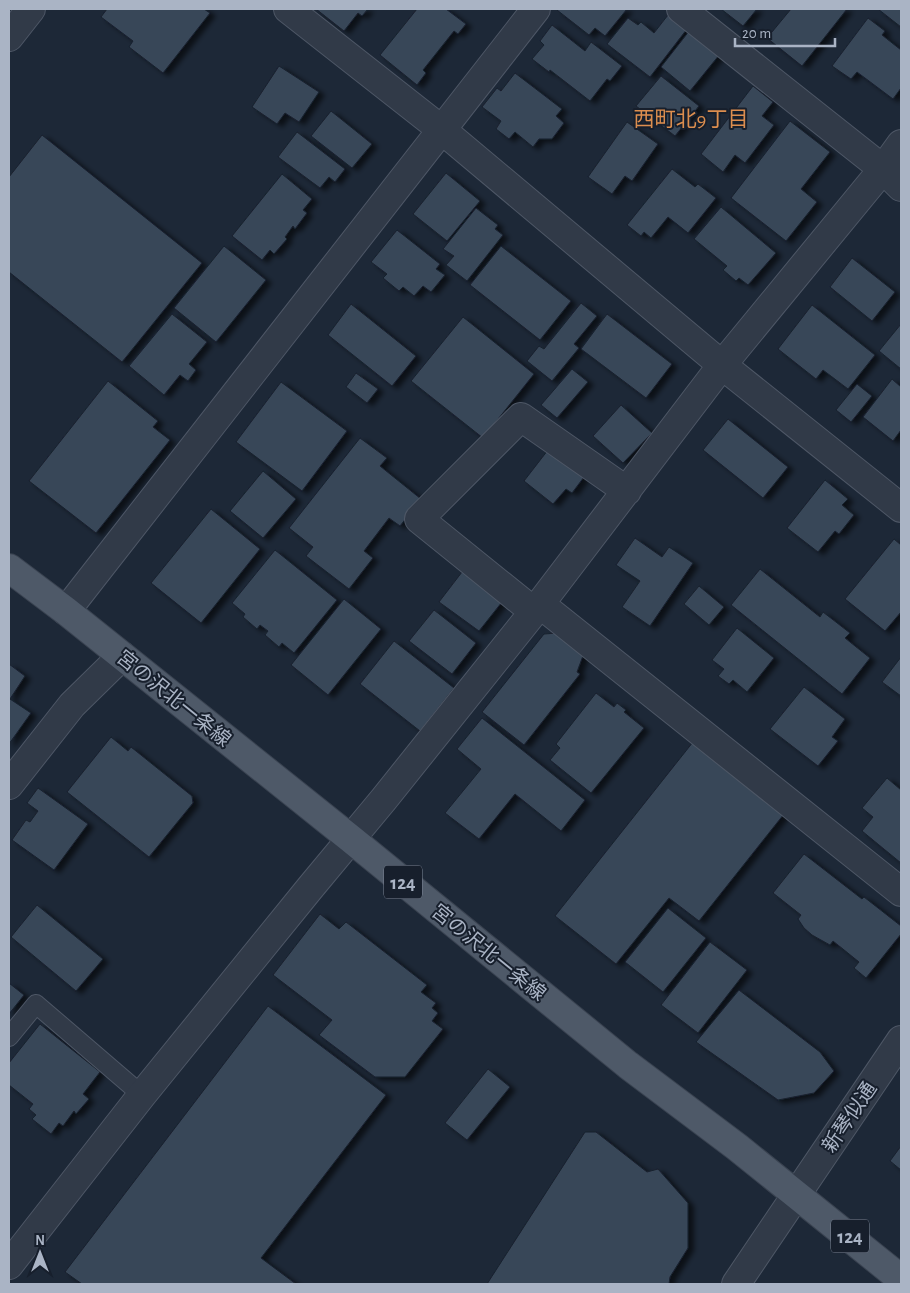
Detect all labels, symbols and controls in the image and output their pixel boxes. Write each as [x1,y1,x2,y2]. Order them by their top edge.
scale bar [735,15,835,47]
text: 20 m [742,26,771,41]
district label: 西町北9丁目 [634,108,748,130]
street label: 宮の沢北一条線 [113,645,235,751]
road number: 124 [384,866,422,899]
street label: 宮の沢北一条線 [428,899,550,1005]
street label: 新琴似通 [818,1078,880,1156]
road number: 124 [831,1220,869,1252]
north arrow [15,1228,65,1278]
text: N [35,1234,45,1248]

